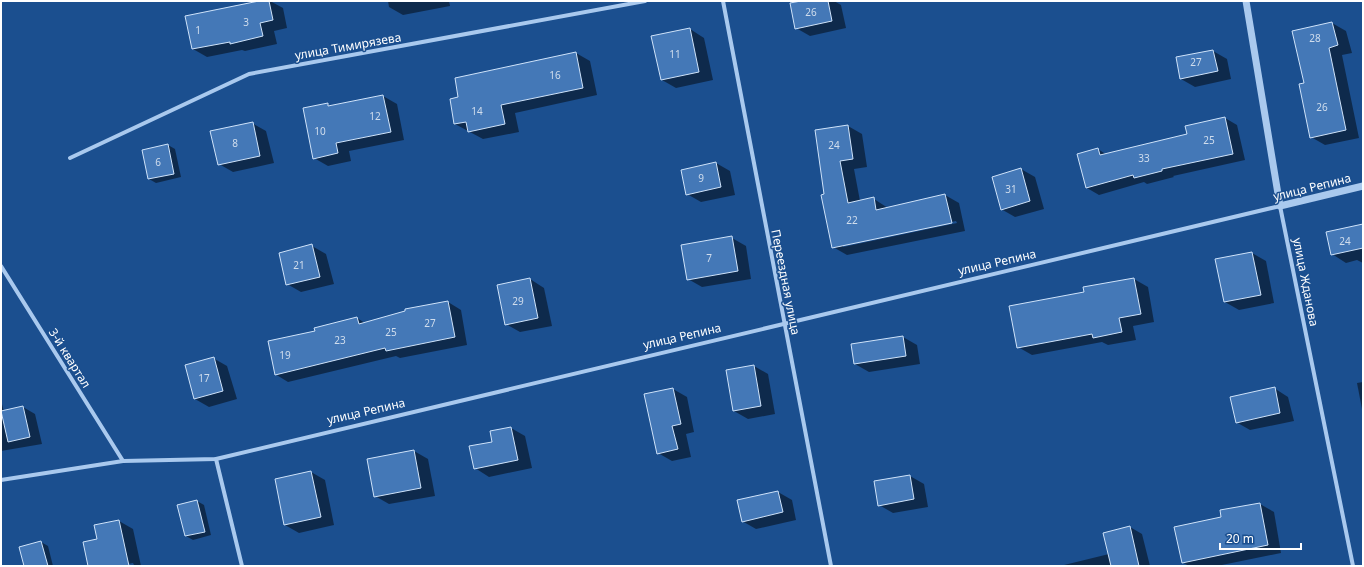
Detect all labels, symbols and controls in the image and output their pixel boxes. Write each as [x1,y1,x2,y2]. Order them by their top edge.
house number: 26 [805,5,817,19]
house number: 3 [243,15,249,29]
house number: 1 [195,23,201,37]
street label: улица Тимирязева [294,28,402,64]
house number: 28 [1309,31,1321,45]
house number: 11 [669,47,681,61]
house number: 27 [1190,55,1202,69]
house number: 16 [549,68,561,82]
house number: 26 [1316,100,1328,114]
house number: 14 [471,104,483,118]
house number: 12 [369,109,381,123]
house number: 10 [314,124,326,138]
house number: 25 [1203,133,1215,147]
house number: 8 [232,136,238,150]
house number: 24 [828,138,840,152]
house number: 33 [1138,151,1150,165]
house number: 6 [155,155,161,169]
street label: улица Репина [1271,169,1353,205]
house number: 9 [698,171,704,185]
house number: 31 [1005,182,1017,196]
house number: 22 [846,213,858,227]
street label: Переездная улица [767,228,805,336]
house number: 24 [1339,234,1351,248]
street label: улица Жданова [1289,236,1323,328]
street label: улица Репина [956,245,1038,279]
house number: 7 [706,251,712,265]
house number: 21 [293,258,305,272]
house number: 29 [512,294,524,308]
house number: 27 [424,316,436,330]
street label: улица Репина [641,319,723,353]
street label: 3-й квартал [45,325,95,391]
house number: 25 [385,325,397,339]
house number: 23 [334,333,346,347]
house number: 19 [279,348,291,362]
house number: 17 [198,371,210,385]
street label: улица Репина [325,394,407,428]
scale bar [1220,525,1301,551]
text: 20 m [1226,530,1254,547]

